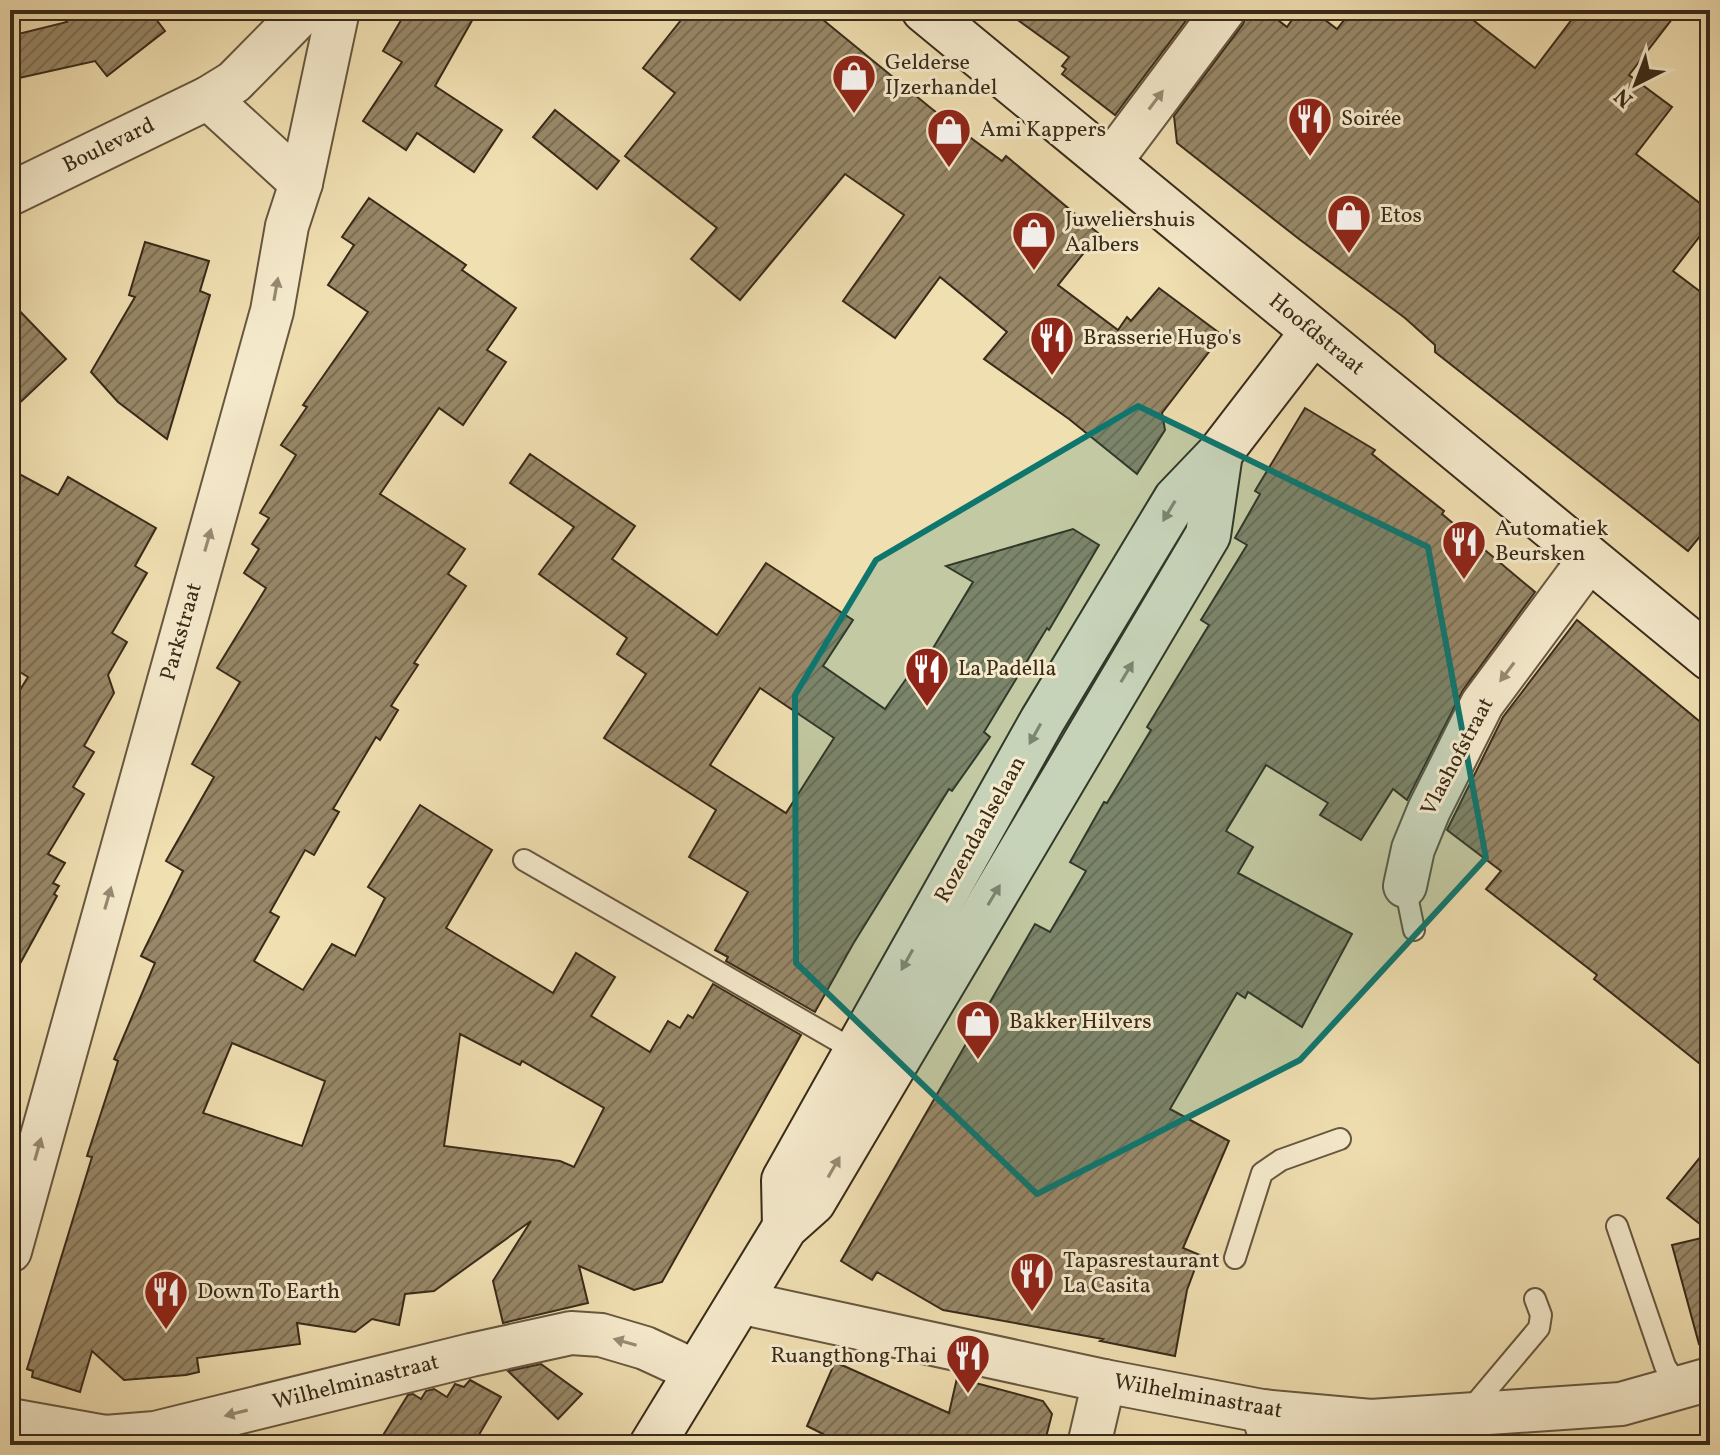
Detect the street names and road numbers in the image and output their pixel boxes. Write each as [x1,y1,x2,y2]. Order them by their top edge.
street label: Boulevard [58,110,160,182]
street label: Hoofdstraat [1261,287,1371,384]
street label: Parkstraat [153,579,211,685]
street label: Vlashofstraat [1414,692,1502,822]
street label: Rozendaalselaan [928,751,1034,909]
street label: Wilhelminastraat [269,1347,443,1419]
street label: Wilhelminastraat [1111,1367,1285,1427]

